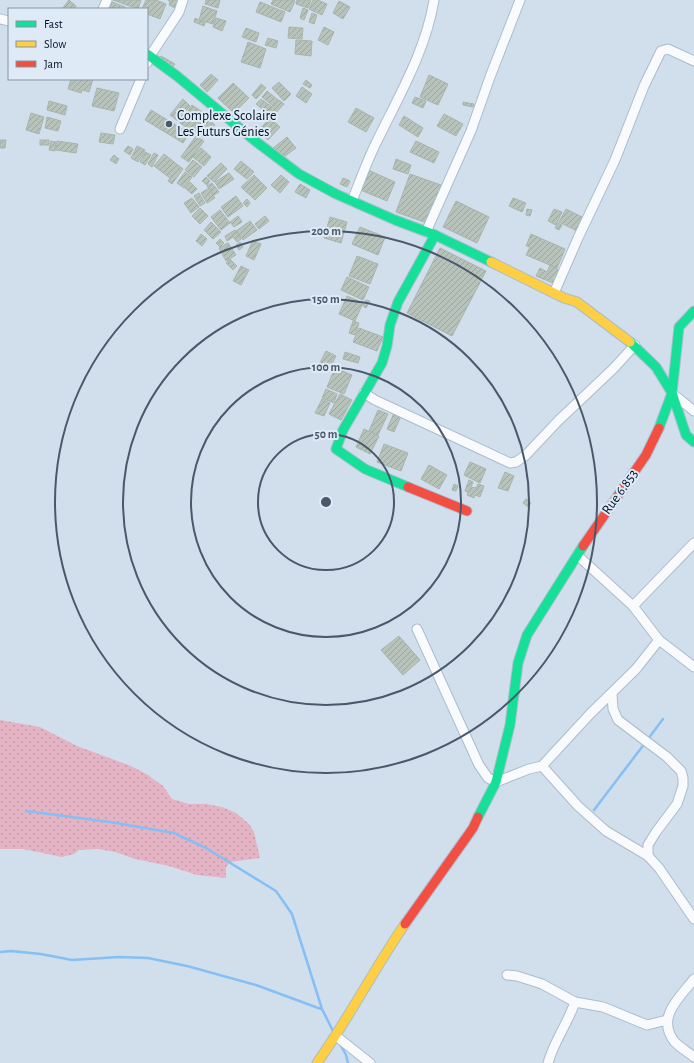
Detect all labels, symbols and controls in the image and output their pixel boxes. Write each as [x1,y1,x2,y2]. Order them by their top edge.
legend [8,8,148,80]
text: Fast [44,18,63,30]
text: Slow [44,38,66,50]
text: Jam [44,58,63,70]
place label: Complexe Scolaire Les Futurs Génies [177,109,276,139]
marker: Complexe Scolaire Les Futurs Génies [164,119,174,129]
text: 200 m [311,225,341,237]
text: 150 m [312,293,340,305]
text: 100 m [312,361,340,373]
text: 50 m [315,428,338,440]
street label: Rue 6.853 [600,467,641,517]
centre of rings [319,495,333,509]

